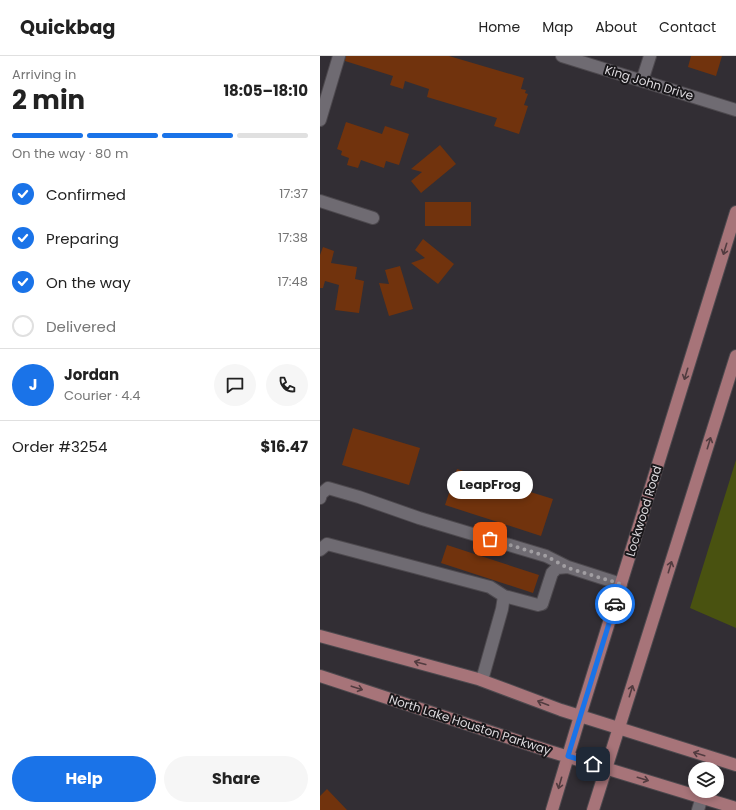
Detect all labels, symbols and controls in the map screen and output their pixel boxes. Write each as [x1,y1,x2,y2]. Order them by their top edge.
text: Quickbag [20,14,115,41]
text: Home [478,17,520,37]
text: Map [542,17,573,37]
text: About [595,17,637,37]
text: Contact [659,17,716,37]
street label: King John Drive [603,61,696,104]
text: Arriving in [12,65,76,84]
text: 18:05–18:10 [223,80,308,101]
text: 2 min [12,82,85,118]
text: On the way · 80 m [12,144,128,163]
icon: check [12,183,34,205]
text: Confirmed [46,184,126,205]
text: 17:37 [279,184,308,203]
icon: check [12,227,34,249]
text: Preparing [46,228,119,249]
text: 17:38 [278,228,308,247]
one-way arrow [720,243,728,255]
icon: check [12,271,34,293]
text: On the way [46,272,131,293]
text: 17:48 [278,272,308,291]
text: Delivered [46,316,116,337]
text: Jordan [64,364,119,385]
button: chat [214,364,256,406]
button: phone [266,364,308,406]
one-way arrow [682,367,689,380]
text: J [29,374,37,395]
text: Courier · 4.4 [64,386,140,405]
text: Order #3254 [12,436,107,457]
text: $16.47 [261,436,308,457]
one-way arrow [706,437,713,450]
street label: Lockwood Road [622,463,665,558]
callout: LeapFrog [447,471,533,499]
text: LeapFrog [459,475,521,494]
pin [473,522,507,556]
icon: bag [479,528,501,550]
one-way arrow [667,561,674,574]
courier [595,584,635,624]
icon: car [604,593,626,615]
one-way arrow [413,659,426,666]
one-way arrow [351,685,363,693]
one-way arrow [628,685,635,698]
street label: North Lake Houston Parkway [387,690,553,759]
one-way arrow [537,699,549,707]
pin [576,747,610,781]
one-way arrow [692,750,705,757]
icon: home [582,753,604,775]
button: Help [12,756,156,802]
button: Share [164,756,308,802]
map controls [688,762,724,798]
button: layers [688,762,724,798]
one-way arrow [556,776,563,789]
one-way arrow [637,776,650,783]

